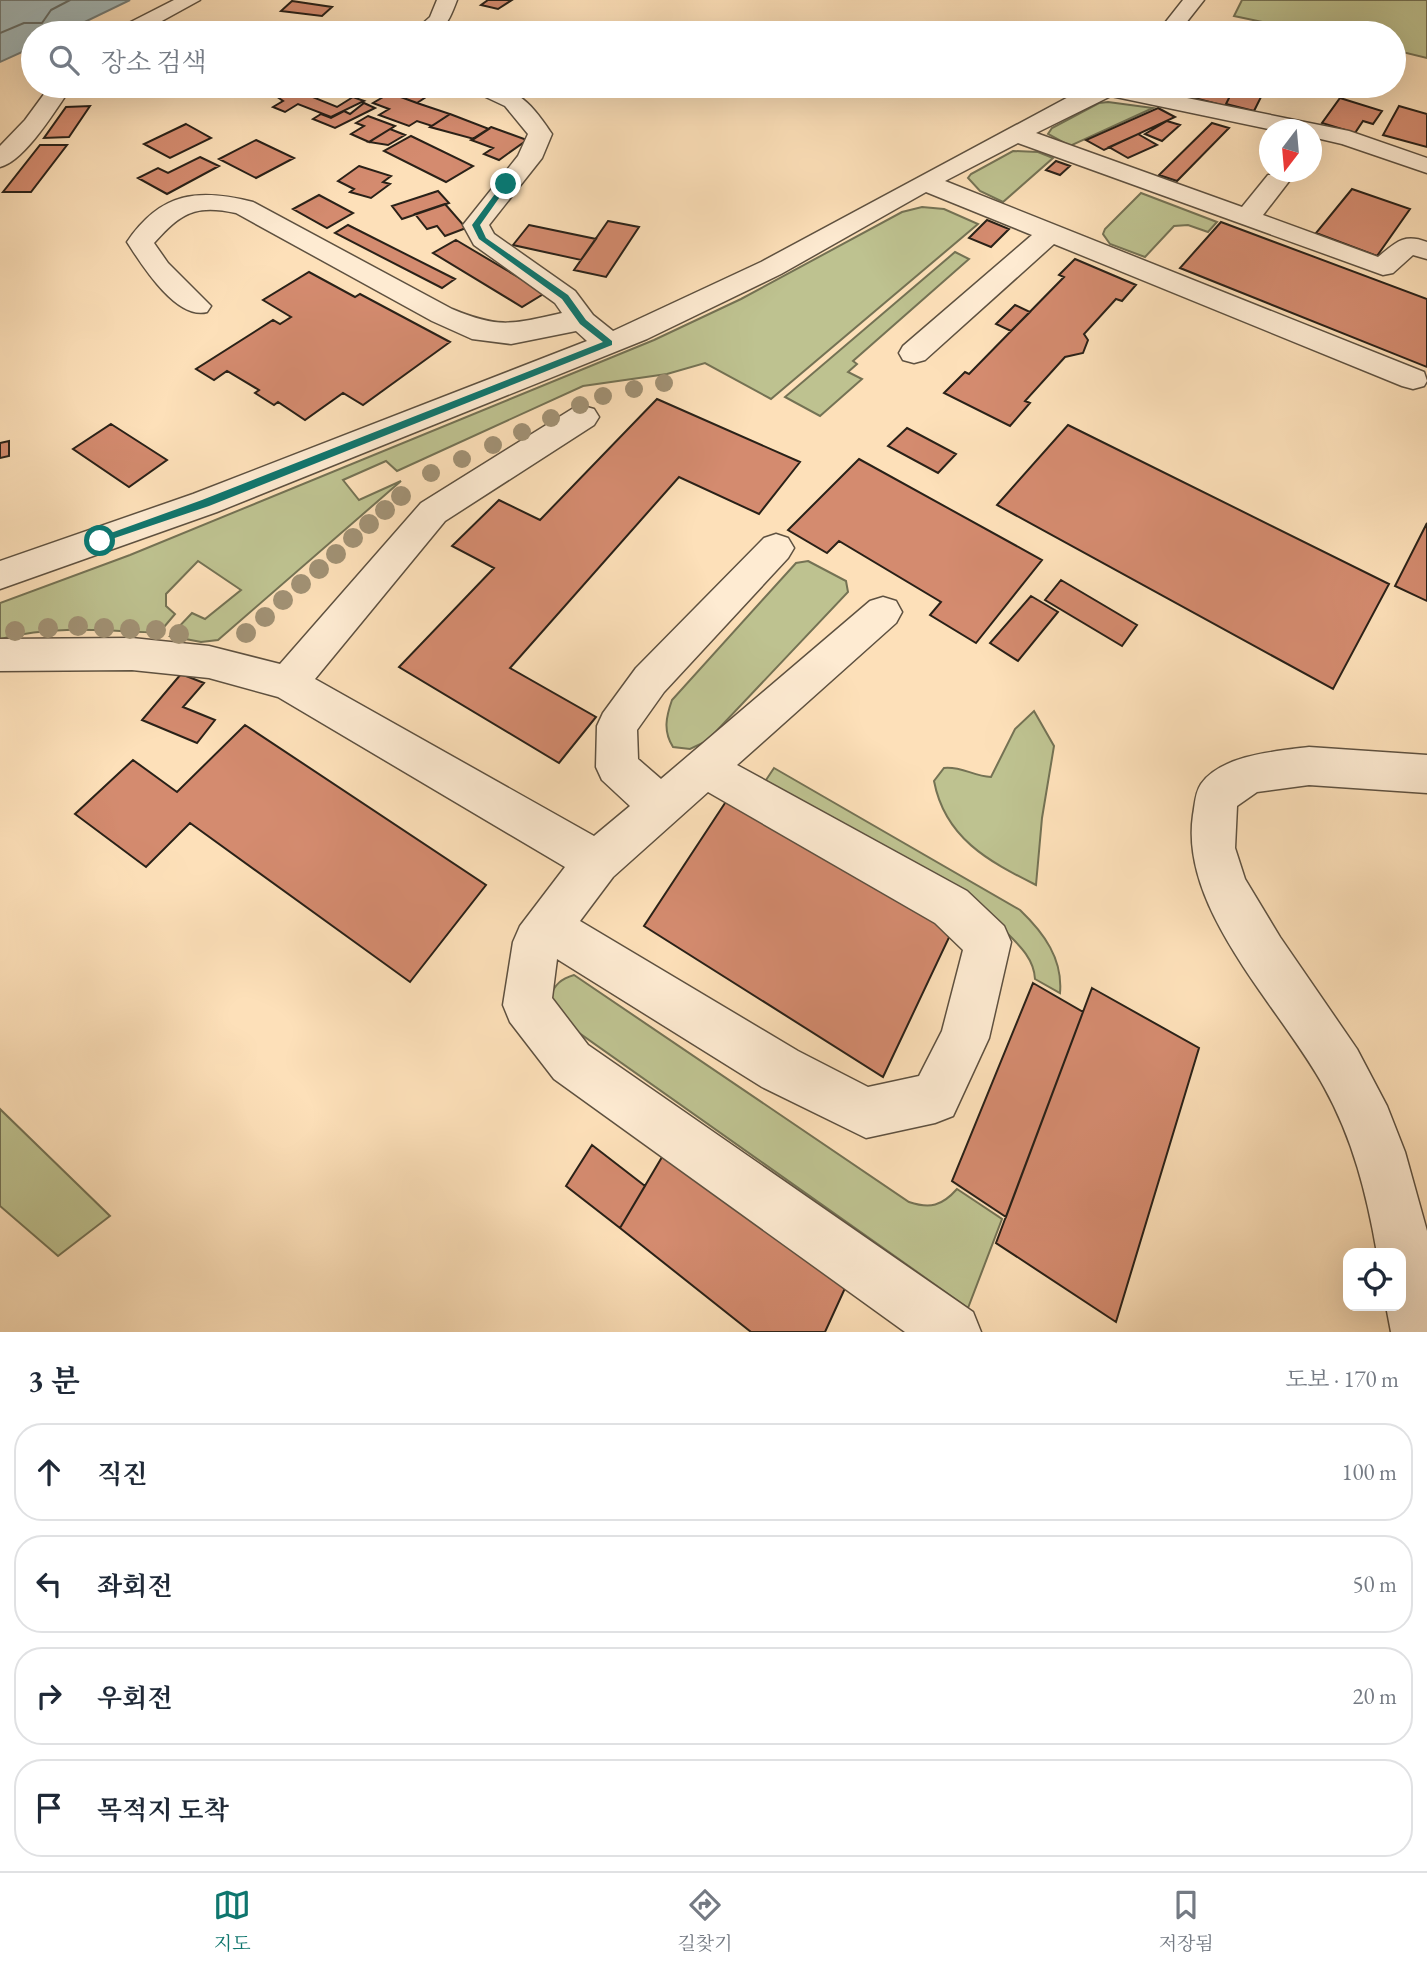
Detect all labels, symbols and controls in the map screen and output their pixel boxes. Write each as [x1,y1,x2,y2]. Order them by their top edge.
search box [21,21,1406,98]
icon: search [45,41,83,79]
text: 장소 검색 [101,45,207,79]
north arrow [1259,119,1322,182]
route end [490,168,521,199]
route start [84,525,115,556]
map controls [1343,1248,1406,1311]
button: locate [1343,1248,1406,1311]
text: 3 분 [28,1361,80,1400]
text: 도보 · 170 m [1285,1364,1399,1394]
icon: ahead [30,1453,68,1491]
text: 직진 [97,1457,147,1491]
text: 100 m [1341,1457,1397,1487]
icon: left [30,1565,68,1603]
text: 좌회전 [97,1569,172,1603]
text: 50 m [1352,1569,1397,1599]
icon: right [30,1677,68,1715]
text: 우회전 [97,1681,172,1715]
text: 20 m [1352,1681,1397,1711]
icon: arrive [30,1789,68,1827]
text: 목적지 도착 [97,1793,229,1827]
tab: 지도 [213,1886,251,1956]
tab: 길찾기 [677,1886,732,1956]
tab: 저장됨 [1159,1886,1214,1956]

